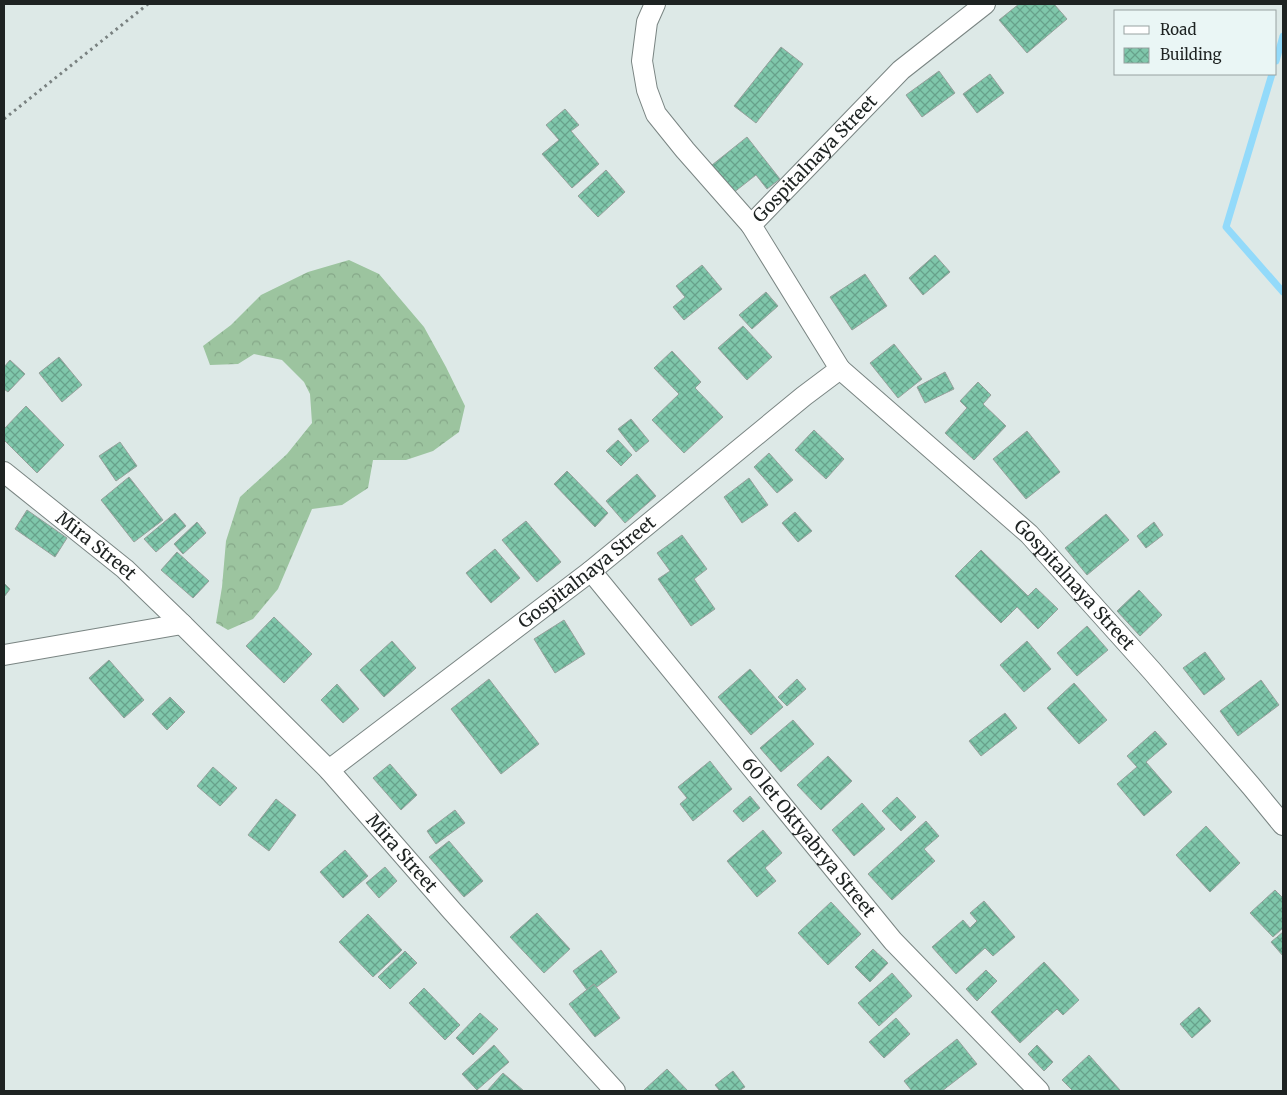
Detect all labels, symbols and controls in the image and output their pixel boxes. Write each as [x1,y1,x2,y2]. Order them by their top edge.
legend [1114,10,1277,75]
text: Road [1160,20,1196,39]
text: Building [1160,45,1222,64]
street label: Gospitalnaya Street [748,90,882,227]
street label: Mira Street [51,506,142,585]
street label: Gospitalnaya Street [513,511,660,633]
street label: Gospitalnaya Street [1009,514,1140,655]
street label: 60 let Oktyabrya Street [737,753,881,922]
street label: Mira Street [361,809,443,897]

